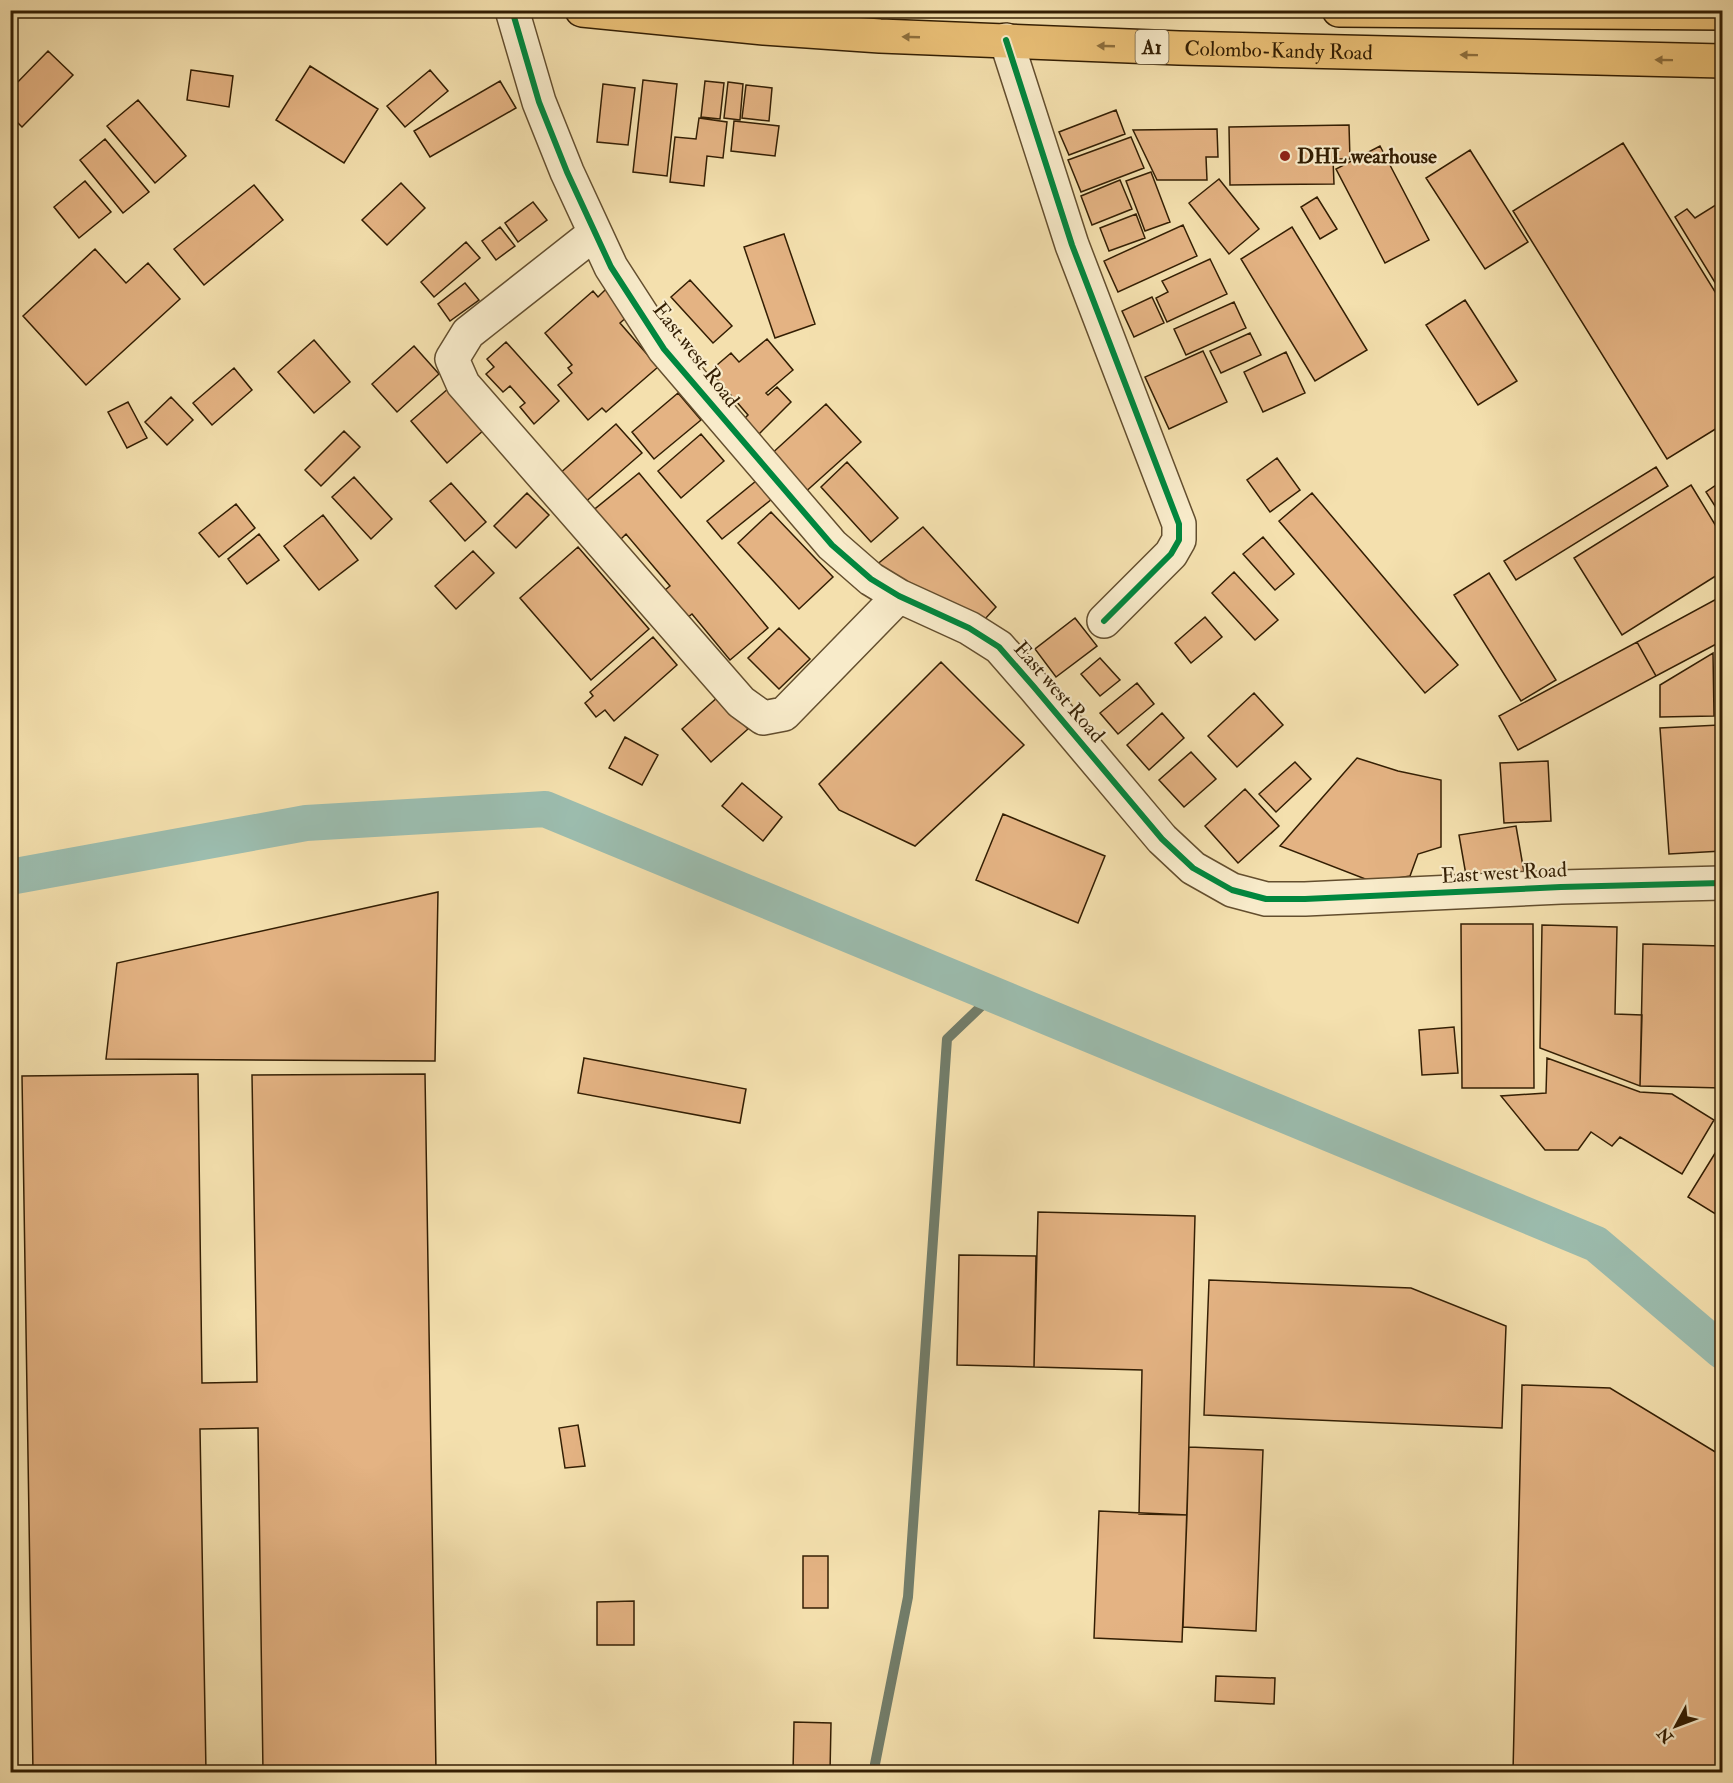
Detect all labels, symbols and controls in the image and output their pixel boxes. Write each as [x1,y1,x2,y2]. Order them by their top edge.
road number: A1 [1136,30,1168,64]
one-way arrow [902,32,921,42]
street label: Colombo-Kandy Road [1184,35,1374,66]
one-way arrow [1097,41,1116,50]
one-way arrow [1460,51,1479,60]
one-way arrow [1655,55,1674,65]
place label: DHL wearhouse [1297,143,1437,170]
marker: DHL wearhouse [1278,149,1292,163]
street label: East west Road [647,297,746,414]
street label: East west Road [1007,636,1111,749]
street label: East west Road [1440,856,1568,890]
north arrow [1646,1696,1706,1756]
text: N [1653,1723,1678,1748]

